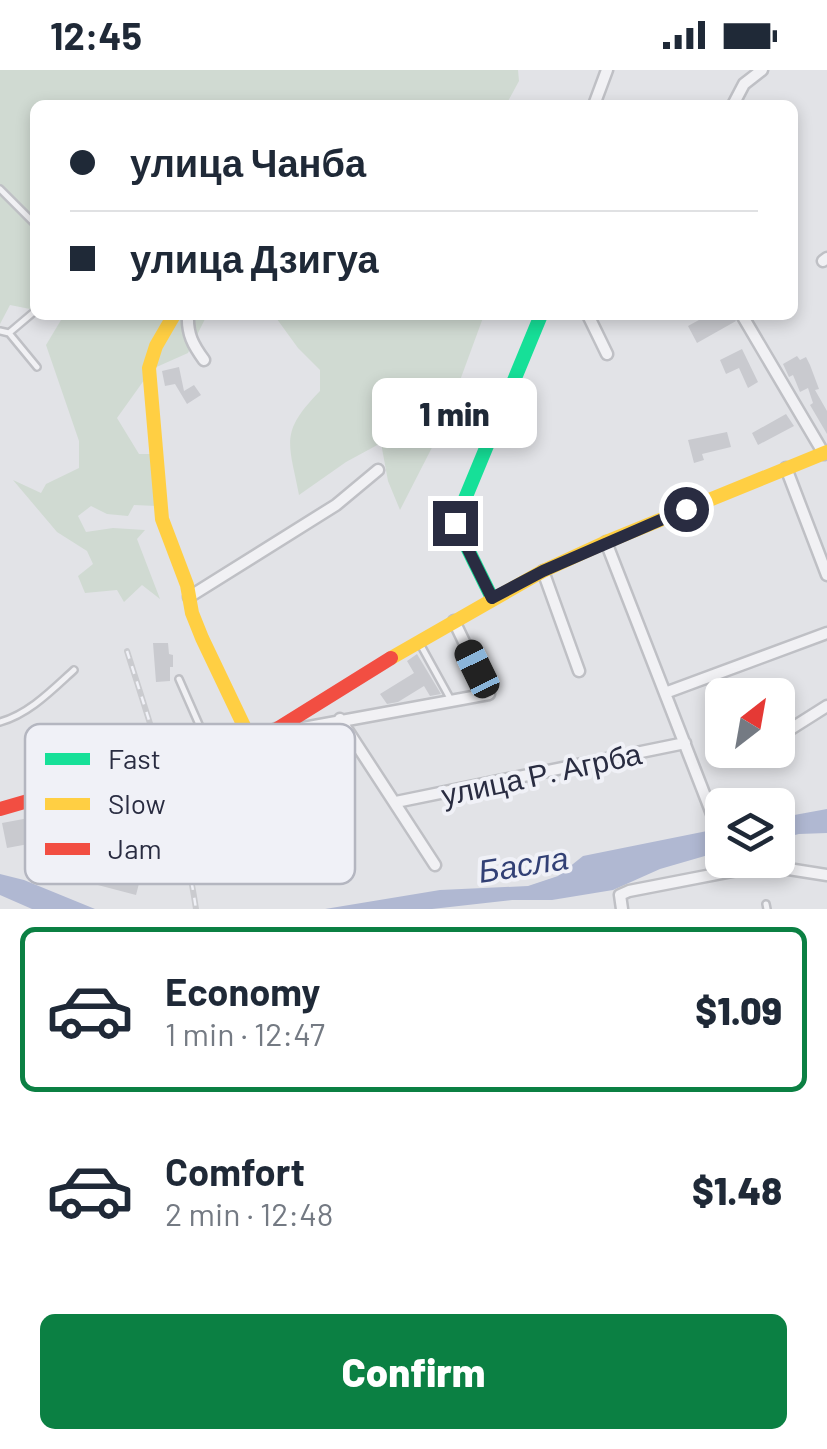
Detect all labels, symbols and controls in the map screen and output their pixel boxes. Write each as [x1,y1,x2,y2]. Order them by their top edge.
text: 12:45 [50,12,142,58]
text: улица Чанба [130,139,366,185]
text: улица Дзигуа [130,235,379,281]
callout: 1 min [372,378,538,448]
text: 1 min [419,394,490,432]
route start [664,487,709,532]
route end [433,501,478,546]
car [450,635,504,703]
north arrow [705,678,795,768]
map controls [705,678,795,878]
legend [25,724,355,884]
street label: улица Р. Агрба [438,734,645,812]
text: Fast [108,741,161,775]
text: Slow [108,786,166,820]
button: layers [705,788,795,878]
text: Jam [108,831,162,865]
water label: Басла [475,837,571,889]
icon: car [45,965,135,1055]
text: Economy [165,968,320,1014]
text: $1.09 [695,987,782,1033]
text: 1 min · 12:47 [165,1014,325,1052]
icon: car [45,1145,135,1235]
text: Comfort [165,1148,305,1194]
text: $1.48 [692,1167,782,1213]
text: 2 min · 12:48 [165,1194,333,1232]
button: Confirm [40,1314,787,1429]

